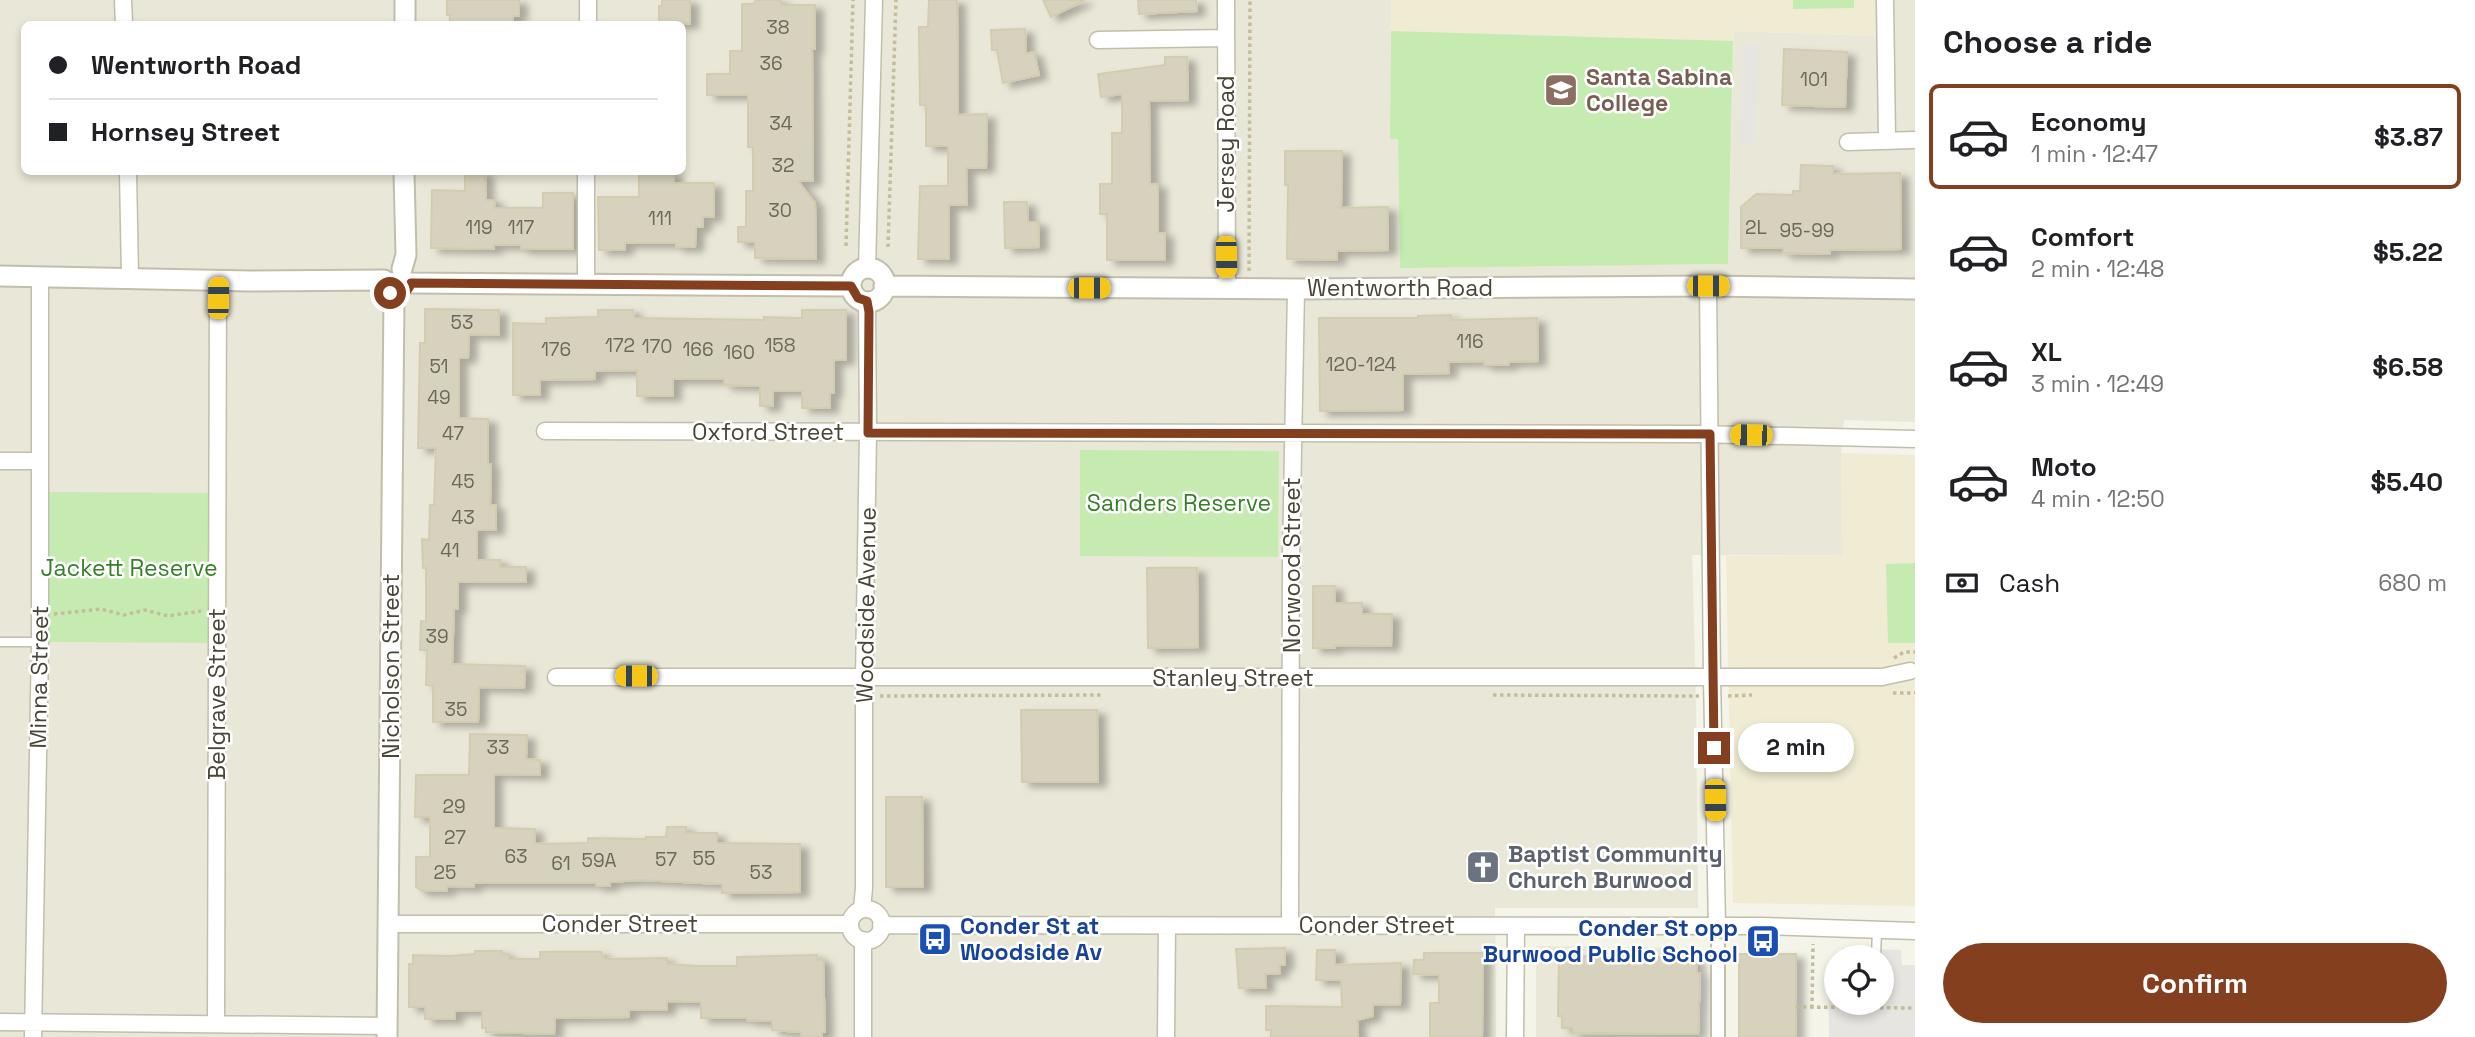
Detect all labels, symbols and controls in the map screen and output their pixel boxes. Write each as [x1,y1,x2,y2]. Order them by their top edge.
house number: 38 [766,15,790,40]
text: Choose a ride [1943,22,2153,62]
text: Wentworth Road [91,48,301,82]
house number: 36 [759,51,783,76]
place label: Santa Sabina College [1586,62,1732,118]
house number: 101 [1800,67,1828,92]
school or university icon: Santa Sabina College [1542,71,1580,109]
street label: Jersey Road [1211,75,1241,213]
icon: car [1947,105,2010,168]
text: Economy [2031,105,2147,139]
house number: 34 [769,111,793,136]
text: Hornsey Street [91,115,280,149]
text: $3.87 [2374,120,2443,154]
text: 1 min · 12:47 [2031,139,2158,169]
house number: 32 [772,153,794,178]
house number: 30 [768,198,792,223]
house number: 111 [648,206,672,231]
house number: 119 [465,215,493,240]
house number: 117 [508,215,535,240]
house number: 2L [1745,215,1767,240]
house number: 95-99 [1780,218,1834,243]
icon: car [1947,220,2010,283]
text: Comfort [2031,220,2134,254]
text: $5.22 [2373,235,2443,269]
car [1216,236,1237,278]
text: 2 min · 12:48 [2031,254,2164,284]
street label: Wentworth Road [1307,273,1493,303]
car [1688,276,1730,297]
car [208,277,229,319]
route start [374,277,406,309]
car [1069,278,1111,299]
house number: 53 [451,310,473,335]
house number: 116 [1456,329,1484,354]
house number: 172 [605,333,635,358]
house number: 158 [764,333,796,358]
house number: 170 [642,334,672,359]
icon: car [1947,335,2010,398]
text: XL [2031,335,2062,369]
house number: 176 [541,337,571,362]
house number: 166 [682,337,714,362]
house number: 160 [723,340,755,365]
text: $6.58 [2372,350,2443,384]
house number: 120-124 [1326,352,1397,377]
house number: 51 [429,354,449,379]
text: 3 min · 12:49 [2031,369,2164,399]
house number: 49 [427,385,451,410]
street label: Oxford Street [692,417,844,447]
house number: 47 [442,421,464,446]
car [1730,424,1773,446]
icon: car [1947,450,2010,513]
text: Moto [2031,450,2097,484]
text: $5.40 [2371,465,2443,499]
house number: 45 [451,469,475,494]
street label: Norwood Street [1277,477,1307,653]
text: 4 min · 12:50 [2031,484,2165,514]
park label: Sanders Reserve [1087,488,1271,518]
house number: 43 [451,505,475,530]
street label: Woodside Avenue [849,507,883,703]
house number: 41 [440,538,460,563]
park label: Jackett Reserve [40,553,218,583]
icon: cash [1943,564,1981,602]
text: Cash [1999,566,2060,600]
text: 680 m [2378,568,2447,598]
street label: Nicholson Street [376,573,406,759]
street label: Minna Street [23,605,55,749]
street label: Belgrave Street [202,608,232,780]
house number: 39 [425,624,449,649]
street label: Stanley Street [1152,663,1314,693]
car [616,666,658,687]
house number: 35 [445,697,467,722]
callout: 2 min [1738,724,1854,772]
route end [1698,732,1730,764]
text: 2 min [1766,732,1826,762]
house number: 33 [487,735,509,760]
car [1705,779,1726,821]
house number: 29 [442,794,466,819]
house number: 27 [444,825,466,850]
place label: Baptist Community Church Burwood [1508,839,1723,895]
house number: 63 [504,844,528,869]
house number: 55 [693,846,715,871]
house number: 57 [655,847,677,872]
house number: 59A [582,848,617,873]
church icon: Baptist Community Church Burwood [1464,848,1502,886]
house number: 61 [551,851,571,876]
house number: 25 [434,860,456,885]
house number: 53 [750,860,772,885]
street label: Conder Street [542,909,698,939]
street label: Conder Street [1299,910,1455,940]
place label: Conder St at Woodside Av [960,911,1102,967]
place label: Conder St opp Burwood Public School [1483,913,1738,969]
bus stop icon: Conder St at Woodside Av [916,920,954,958]
bus stop icon: Conder St opp Burwood Public School [1744,922,1782,960]
button: Confirm [1943,943,2447,1023]
map controls [1824,945,1894,1015]
button: locate [1824,945,1894,1015]

